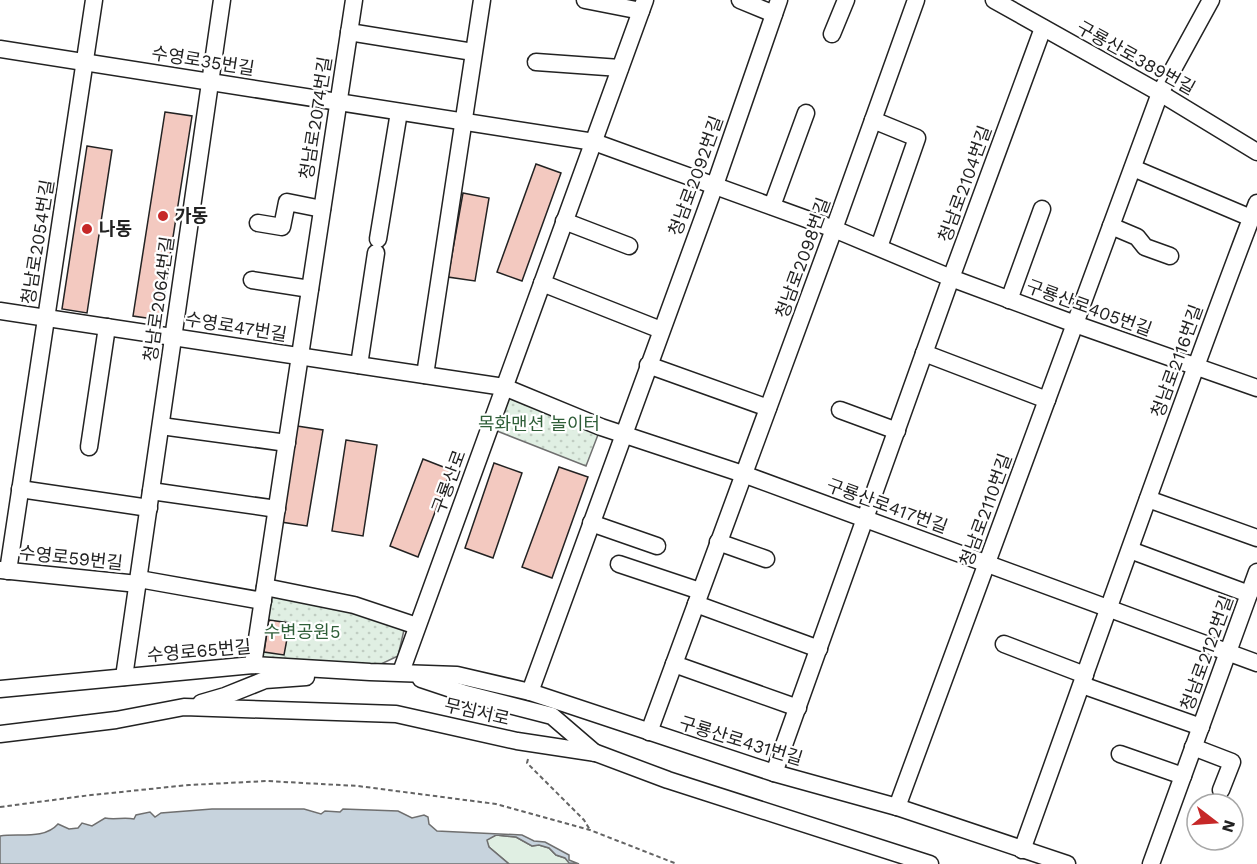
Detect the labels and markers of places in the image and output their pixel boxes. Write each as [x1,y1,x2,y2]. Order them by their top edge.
place label: 가동 [175,205,208,226]
marker: 가동 [156,209,170,223]
place label: 나동 [99,218,132,239]
marker: 나동 [80,222,94,236]

